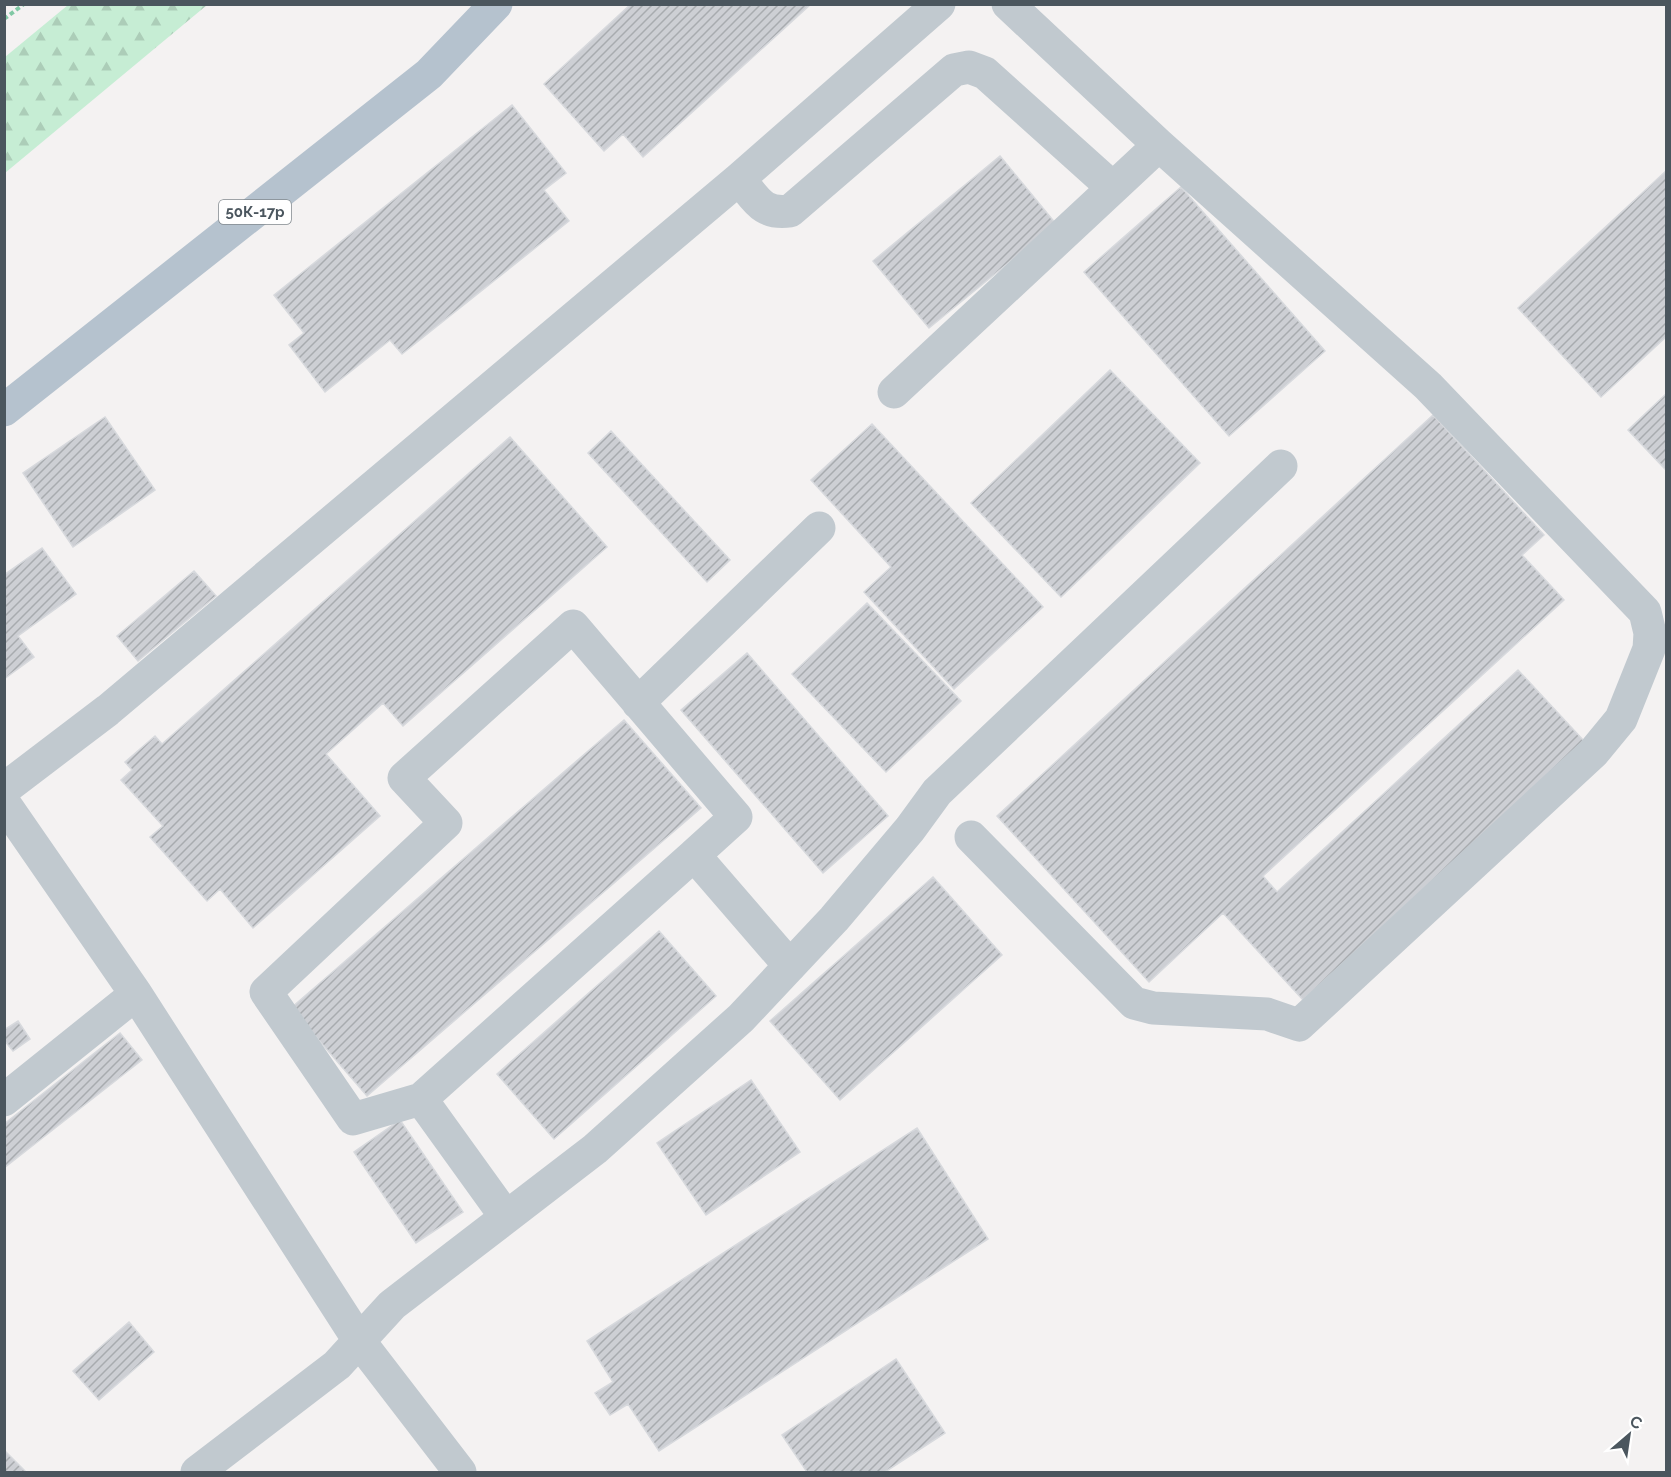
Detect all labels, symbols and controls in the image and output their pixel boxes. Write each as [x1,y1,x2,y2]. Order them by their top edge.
road number: 50К-17р [219,200,291,224]
north arrow [1599,1405,1659,1465]
text: С [1627,1411,1645,1433]

